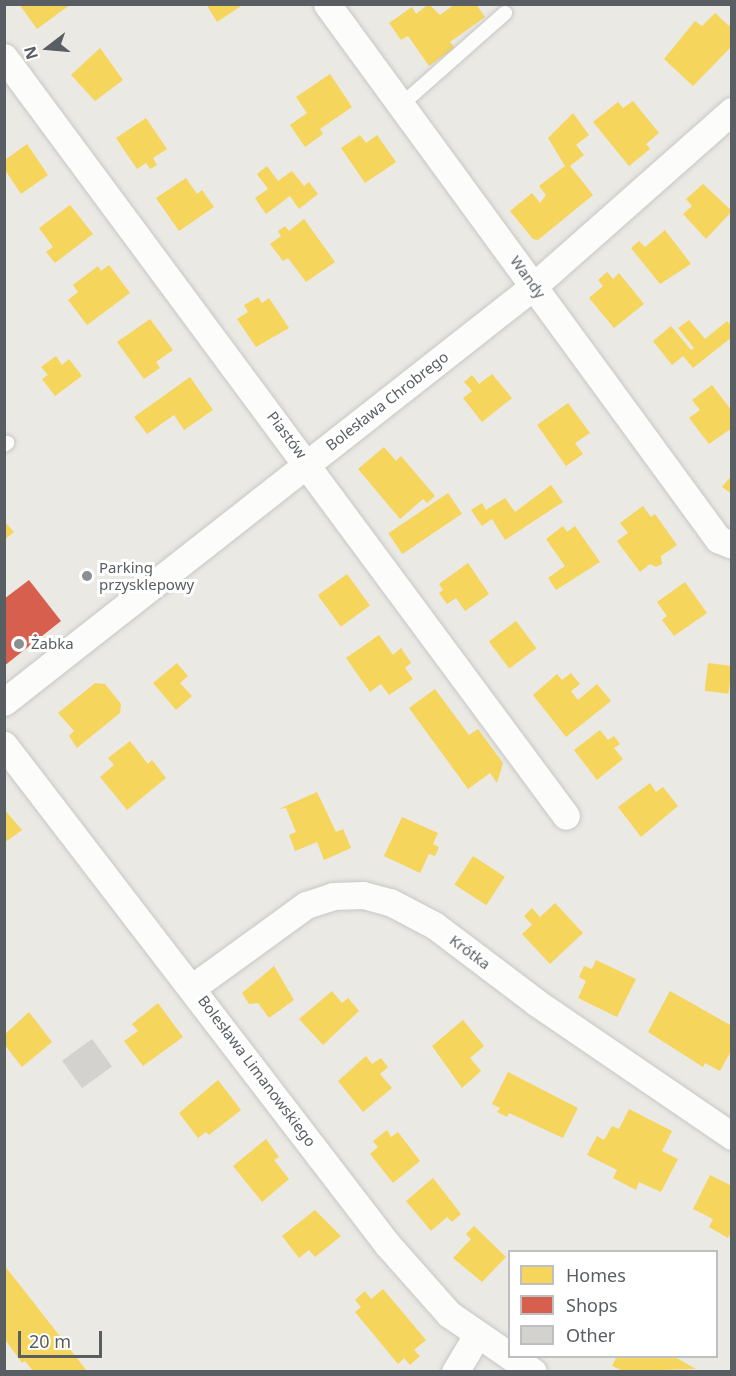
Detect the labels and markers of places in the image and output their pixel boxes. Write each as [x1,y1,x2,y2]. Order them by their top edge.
place label: Parking przysklepowy [99,558,194,593]
marker: Parking przysklepowy [80,569,94,583]
place label: Żabka [31,635,74,653]
marker: Żabka [12,637,26,651]

